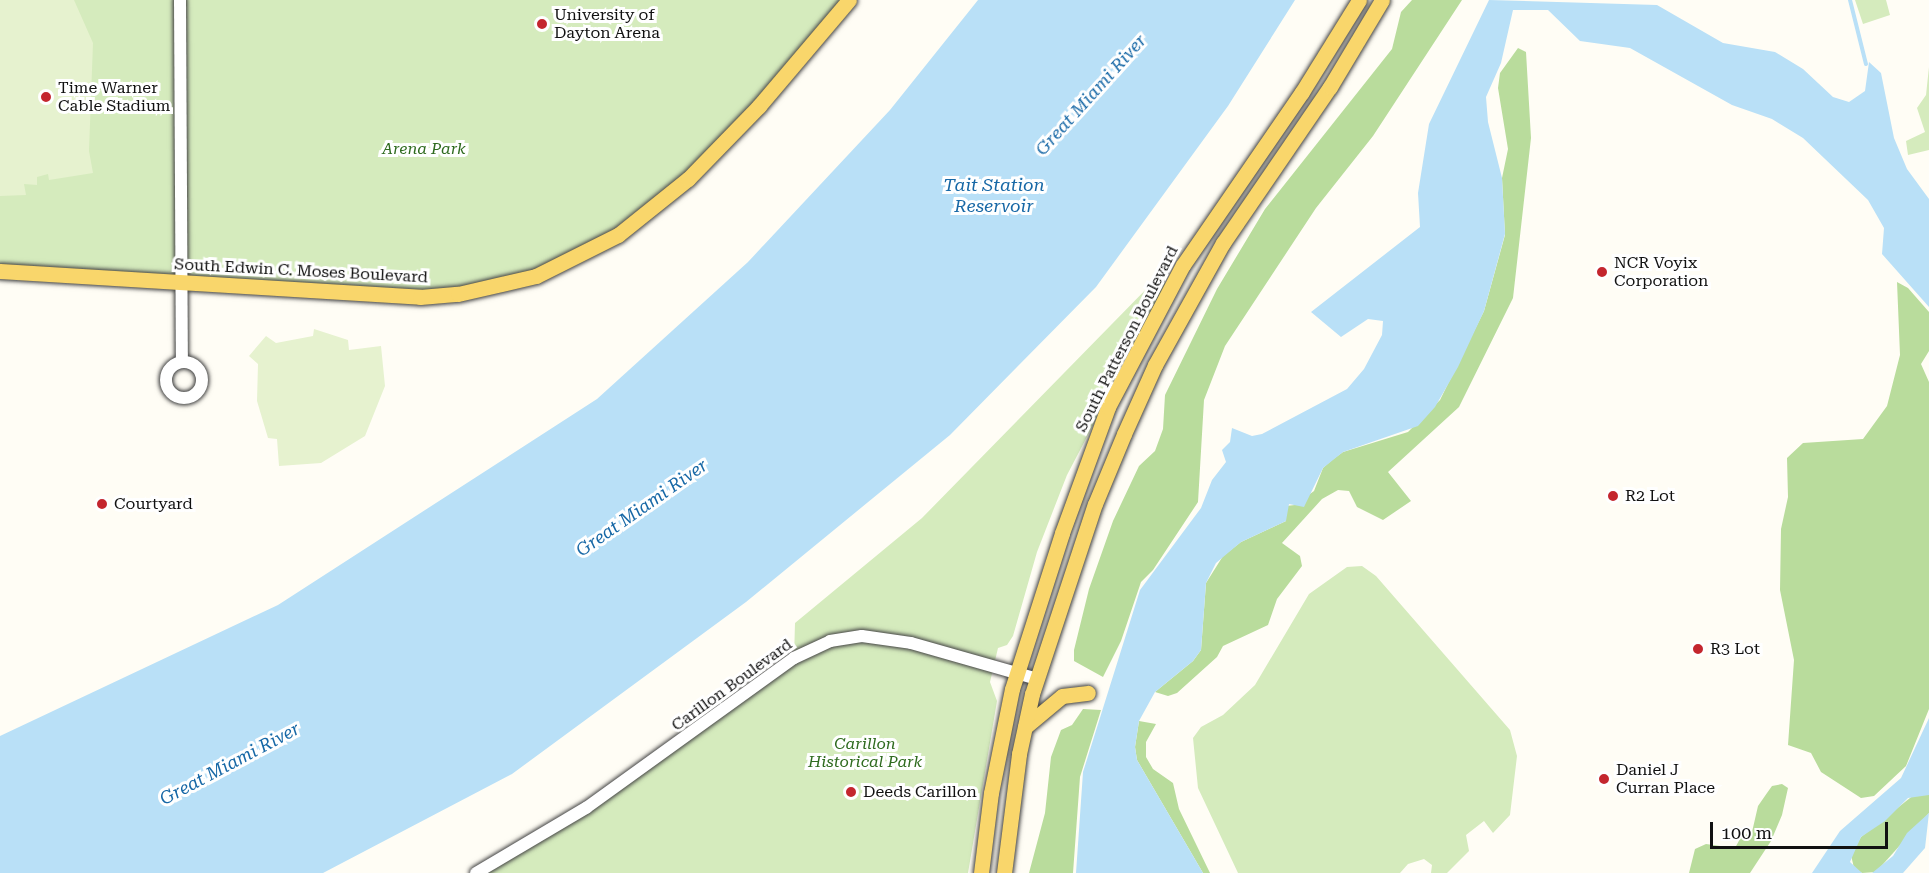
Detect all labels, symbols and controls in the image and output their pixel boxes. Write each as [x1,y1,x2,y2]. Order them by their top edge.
place label: University of Dayton Arena [554,5,660,43]
marker: University of Dayton Arena [535,17,549,31]
water label: Great Miami River [1031,30,1151,160]
place label: Time Warner Cable Stadium [58,78,170,116]
marker: Time Warner Cable Stadium [39,90,53,104]
park label: Arena Park [382,139,466,159]
water label: Tait Station Reservoir [943,175,1045,218]
street label: South Patterson Boulevard [1072,243,1182,435]
place label: NCR Voyix Corporation [1614,253,1708,291]
street label: South Edwin C. Moses Boulevard [174,255,428,287]
marker: NCR Voyix Corporation [1595,265,1609,279]
water label: Great Miami River [572,455,712,561]
place label: R2 Lot [1625,486,1675,506]
marker: R2 Lot [1606,489,1620,503]
place label: Courtyard [114,494,193,514]
marker: Courtyard [95,497,109,511]
street label: Carillon Boulevard [668,635,796,735]
place label: R3 Lot [1710,639,1760,659]
marker: R3 Lot [1691,642,1705,656]
water label: Great Miami River [156,718,304,810]
park label: Carillon Historical Park [808,734,922,772]
place label: Daniel J Curran Place [1616,760,1715,798]
marker: Daniel J Curran Place [1597,772,1611,786]
place label: Deeds Carillon [863,782,977,802]
marker: Deeds Carillon [844,785,858,799]
scale bar [1713,810,1892,848]
text: 100 m [1721,822,1772,843]

